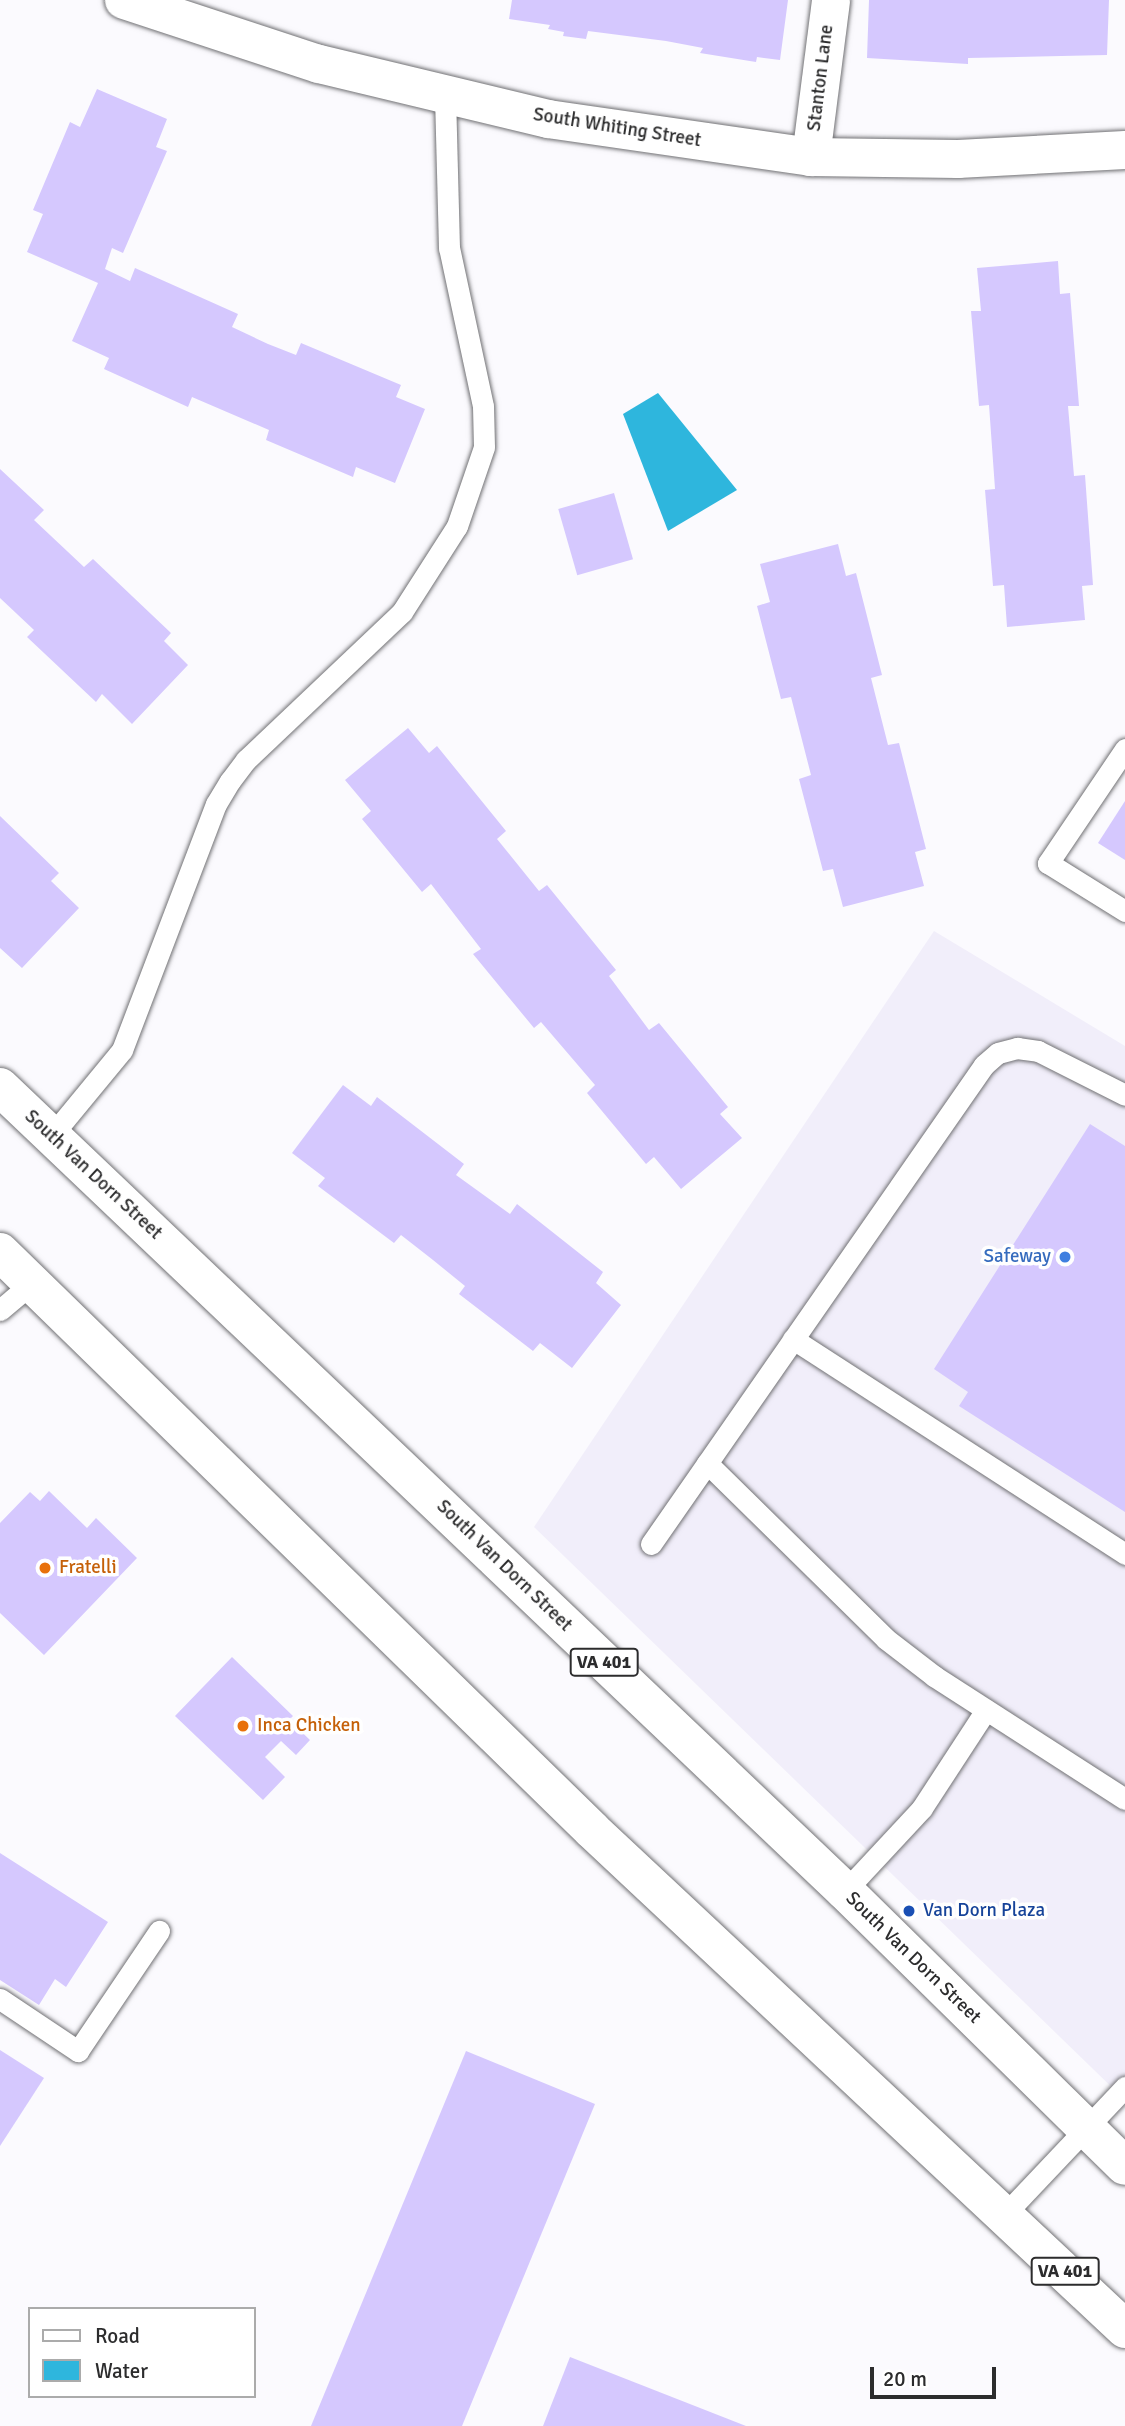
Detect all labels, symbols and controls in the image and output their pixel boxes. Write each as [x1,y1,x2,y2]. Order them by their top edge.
street label: Stanton Lane [803,23,839,133]
street label: South Whiting Street [531,103,703,153]
street label: South Van Dorn Street [20,1105,166,1245]
place label: Safeway [984,1246,1051,1268]
marker: Safeway [1057,1249,1073,1265]
street label: South Van Dorn Street [431,1495,577,1637]
place label: Fratelli [59,1557,117,1579]
marker: Fratelli [37,1560,53,1576]
road number: VA 401 [569,1647,639,1676]
place label: Inca Chicken [257,1715,361,1737]
marker: Inca Chicken [235,1718,251,1734]
street label: South Van Dorn Street [840,1887,986,2029]
place label: Van Dorn Plaza [923,1900,1045,1922]
marker: Van Dorn Plaza [901,1903,917,1919]
road number: VA 401 [1030,2256,1100,2286]
legend [28,2307,256,2398]
text: Road [95,2323,140,2349]
scale bar [873,2352,999,2396]
text: Water [95,2358,148,2384]
text: 20 m [883,2366,927,2392]

